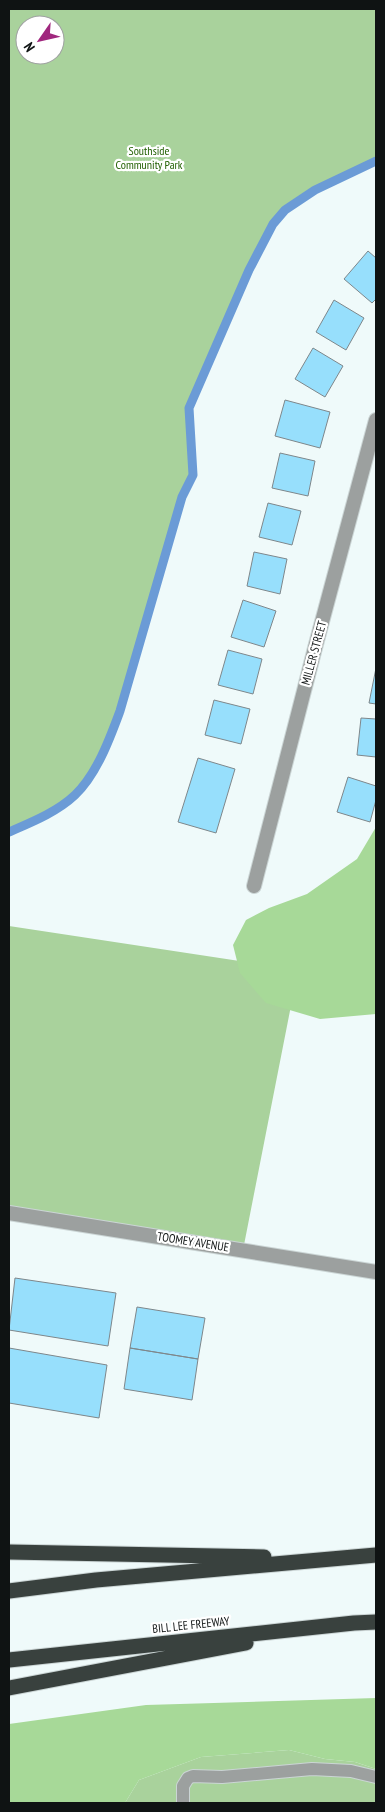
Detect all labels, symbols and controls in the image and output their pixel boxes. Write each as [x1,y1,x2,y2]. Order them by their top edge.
north arrow [15,15,65,65]
text: N [20,39,39,55]
park label: Southside Community Park [116,143,183,172]
street label: MILLER STREET [298,619,329,687]
street label: TOOMEY AVENUE [156,1228,230,1255]
street label: BILL LEE FREEWAY [152,1613,231,1636]

